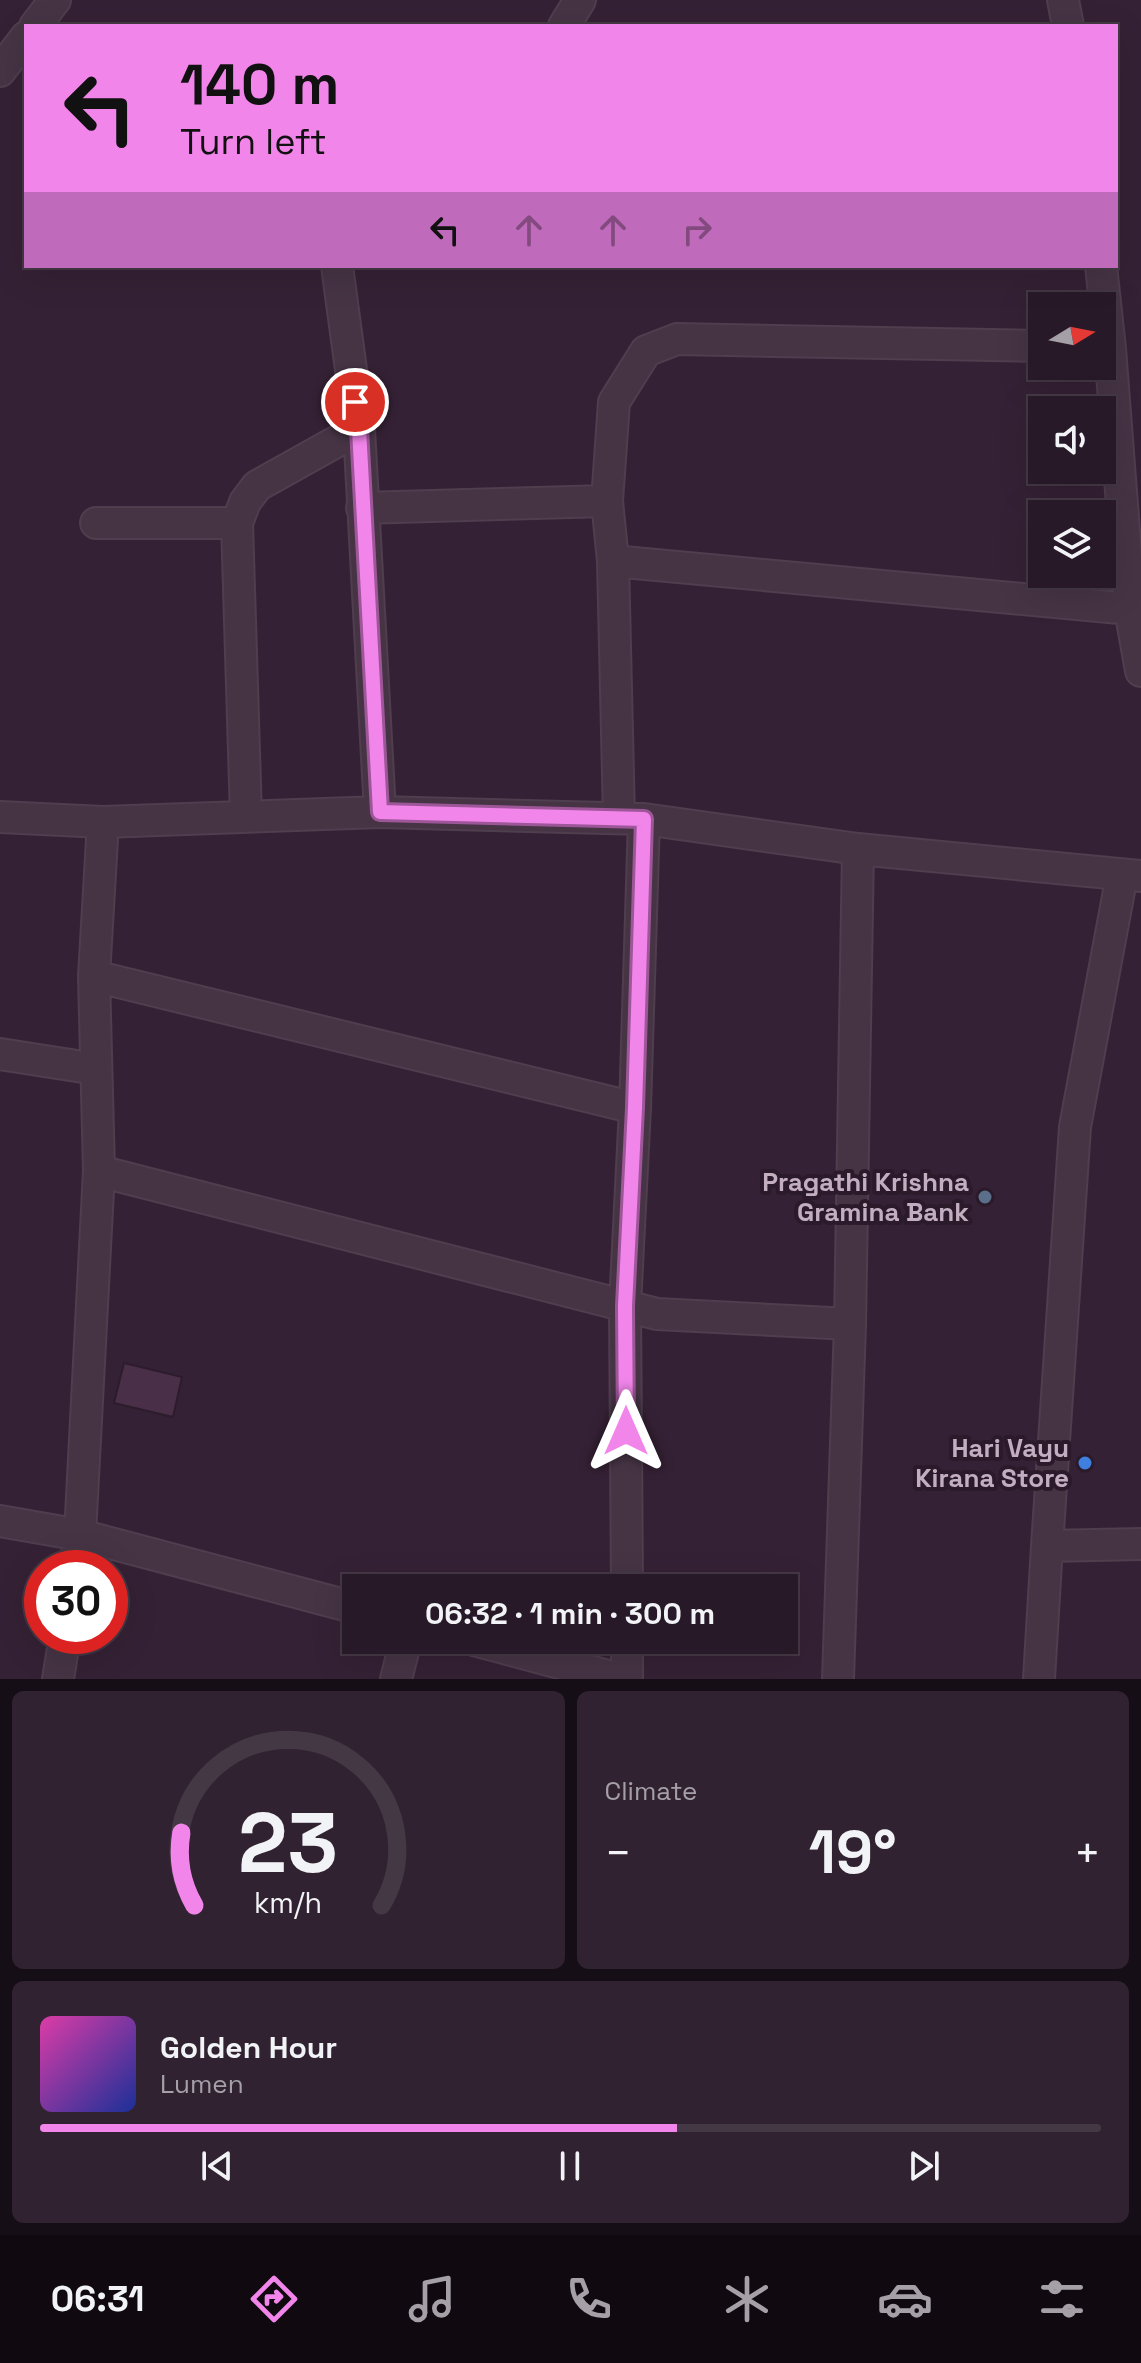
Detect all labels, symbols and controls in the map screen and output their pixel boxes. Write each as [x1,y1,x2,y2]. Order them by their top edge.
text: 140 m [180,49,339,120]
icon: left [48,56,152,160]
text: Turn left [180,119,327,165]
icon: left [423,208,467,252]
icon: ahead [507,208,551,252]
icon: ahead [591,208,635,252]
icon: right [675,208,719,252]
north arrow [1028,292,1116,380]
map controls [1028,292,1116,588]
pin [321,368,389,436]
icon: arrive [333,380,377,424]
button: sound [1028,396,1116,484]
button: layers [1028,500,1116,588]
place label: Pragathi Krishna Gramina Bank [762,1165,969,1229]
marker: Pragathi Krishna Gramina Bank [976,1188,994,1206]
position arrow [584,1389,668,1473]
place label: Hari Vayu Kirana Store [915,1431,1069,1495]
marker: Hari Vayu Kirana Store [1076,1454,1094,1472]
speed limit sign: 30 [24,1550,128,1654]
text: 06:32 · 1 min · 300 m [425,1594,715,1633]
text: Climate [605,1774,697,1808]
text: 23 [238,1790,338,1896]
text: 19° [809,1814,897,1891]
text: − [605,1825,632,1881]
text: + [1074,1825,1101,1881]
text: km/h [254,1885,322,1921]
text: Golden Hour [160,2028,337,2067]
text: Lumen [160,2067,244,2101]
icon: previous [195,2144,239,2188]
icon: pause [548,2144,592,2188]
icon: next [902,2144,946,2188]
icon: directions [246,2271,302,2327]
icon: music [404,2271,460,2327]
icon: phone [561,2271,617,2327]
icon: climate [719,2271,775,2327]
icon: car [877,2271,933,2327]
icon: filters [1034,2271,1090,2327]
text: 06:31 [51,2276,145,2322]

